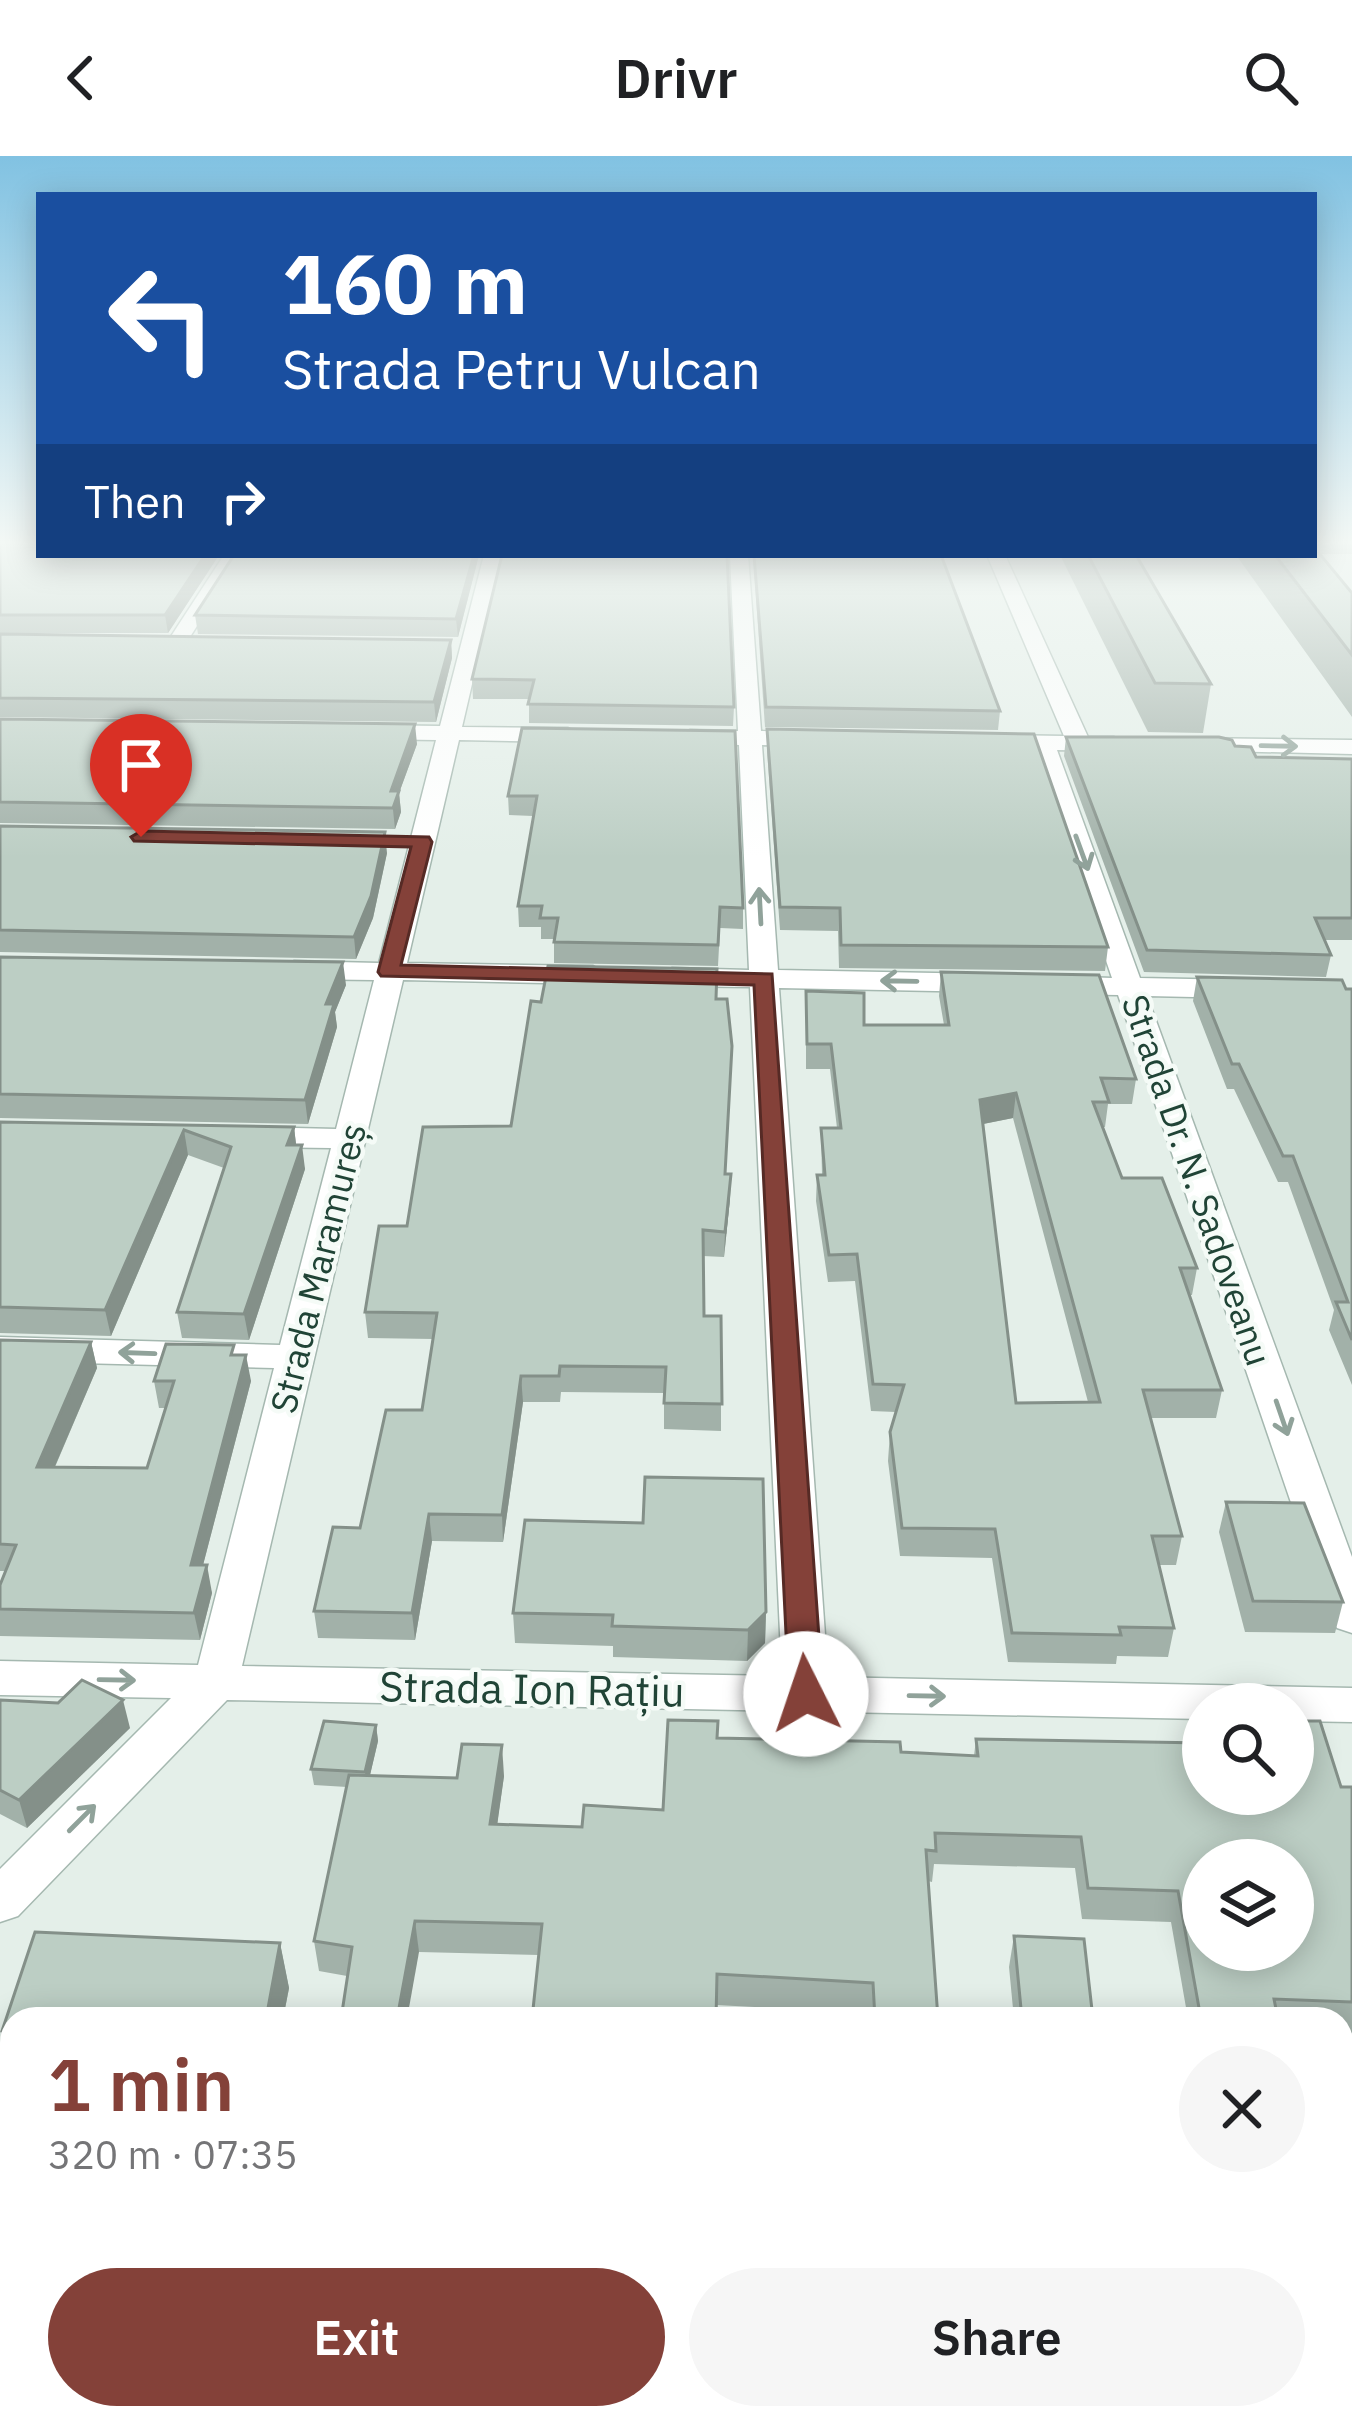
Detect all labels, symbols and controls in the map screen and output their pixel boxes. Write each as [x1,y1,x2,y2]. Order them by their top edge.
text: Drivr [615,43,737,113]
icon: back [48,45,114,111]
icon: search [1238,45,1304,111]
text: 160 m [282,228,528,337]
icon: left [84,240,240,396]
text: Strada Petru Vulcan [282,334,761,404]
icon: right [210,468,276,534]
text: Then [84,472,186,530]
pin [90,714,192,837]
icon: arrive [108,732,174,798]
one-way arrow [1259,735,1298,758]
one-way arrow [1073,834,1094,871]
one-way arrow [748,887,771,926]
one-way arrow [880,970,919,993]
street label: Strada Dr. N. Sadoveanu [1112,988,1283,1371]
street label: Strada Maramureș [259,1118,376,1418]
one-way arrow [118,1341,157,1364]
one-way arrow [1273,1399,1294,1436]
position arrow [743,1631,869,1757]
street label: Strada Ion Rațiu [379,1658,685,1719]
one-way arrow [97,1669,136,1692]
map controls [1182,1683,1314,1971]
button: search [1182,1683,1314,1815]
one-way arrow [907,1685,946,1708]
one-way arrow [68,1804,96,1833]
button: layers [1182,1839,1314,1971]
text: 1 min [48,2037,234,2131]
button: close [1179,2046,1305,2172]
text: 320 m · 07:35 [48,2129,298,2180]
button: Exit [48,2268,665,2406]
button: Share [689,2268,1305,2406]

